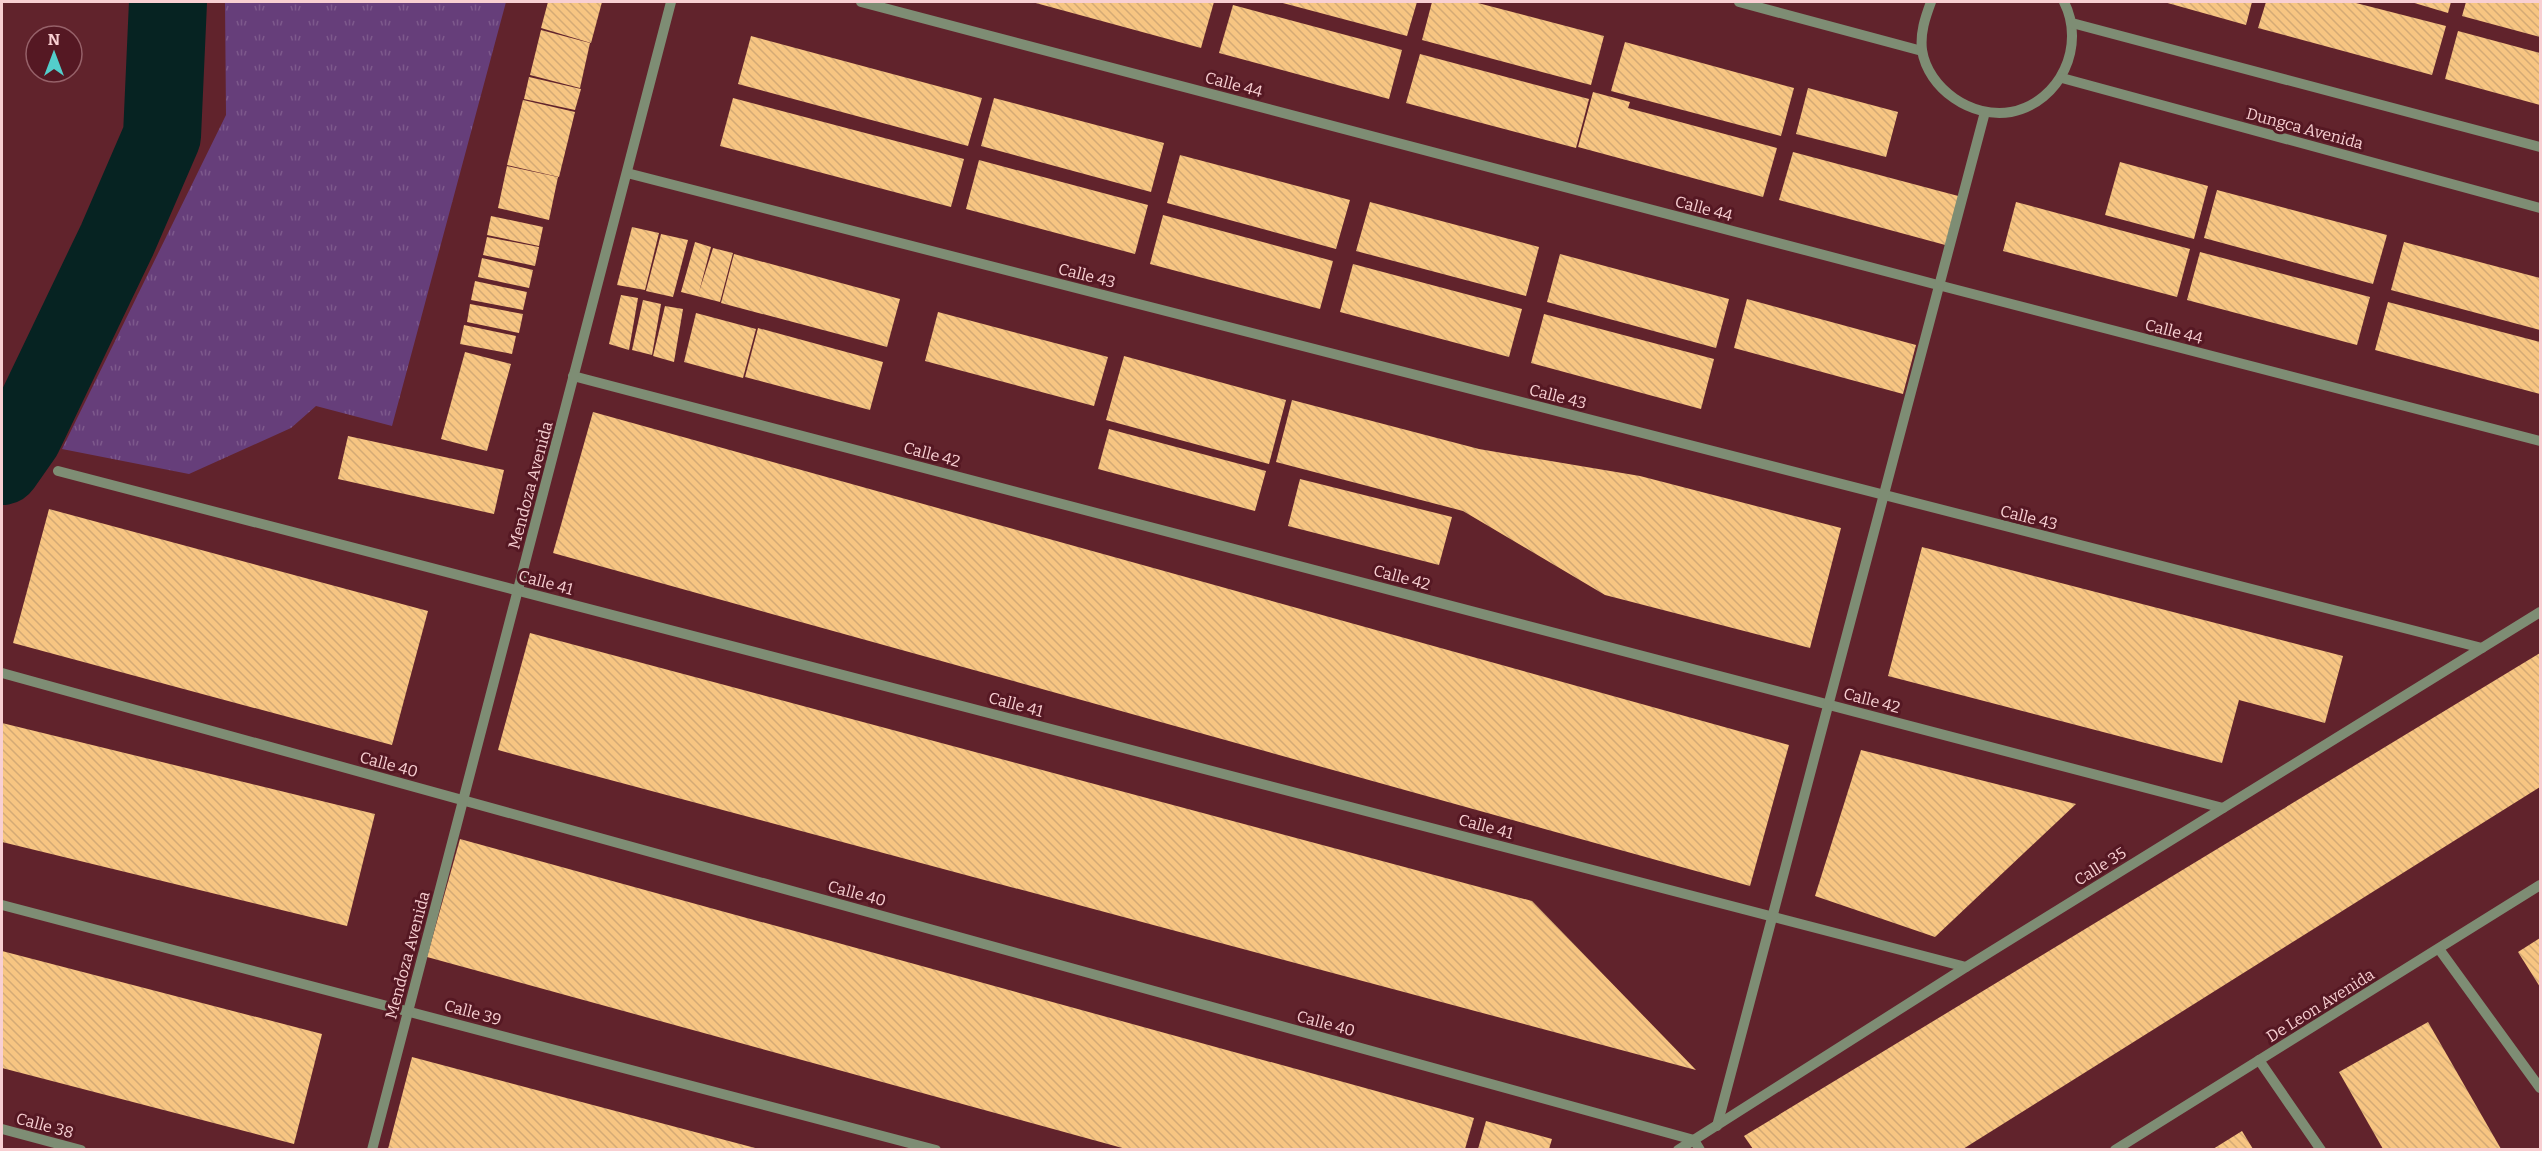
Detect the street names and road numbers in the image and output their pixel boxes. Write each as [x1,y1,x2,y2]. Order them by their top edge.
street label: Calle 44 [1203,68,1265,101]
street label: Dungca Avenida [2244,104,2366,153]
street label: Calle 44 [1673,192,1735,225]
street label: Calle 43 [1056,259,1117,292]
street label: Calle 44 [2143,315,2205,348]
street label: Calle 43 [1527,380,1588,413]
street label: Mendoza Avenida [504,419,557,551]
street label: Calle 42 [901,438,962,471]
street label: Calle 43 [1998,501,2059,534]
street label: Calle 42 [1371,561,1432,594]
street label: Calle 41 [516,566,576,599]
street label: Calle 42 [1841,684,1902,717]
street label: Calle 41 [986,688,1046,721]
street label: Calle 40 [358,748,420,781]
street label: Calle 41 [1456,810,1516,843]
street label: Calle 35 [2071,843,2130,890]
street label: Calle 40 [826,877,888,910]
street label: Mendoza Avenida [381,889,434,1021]
street label: De Leon Avenida [2263,964,2378,1046]
street label: Calle 39 [442,996,504,1029]
street label: Calle 40 [1295,1007,1357,1040]
street label: Calle 38 [14,1109,76,1142]

